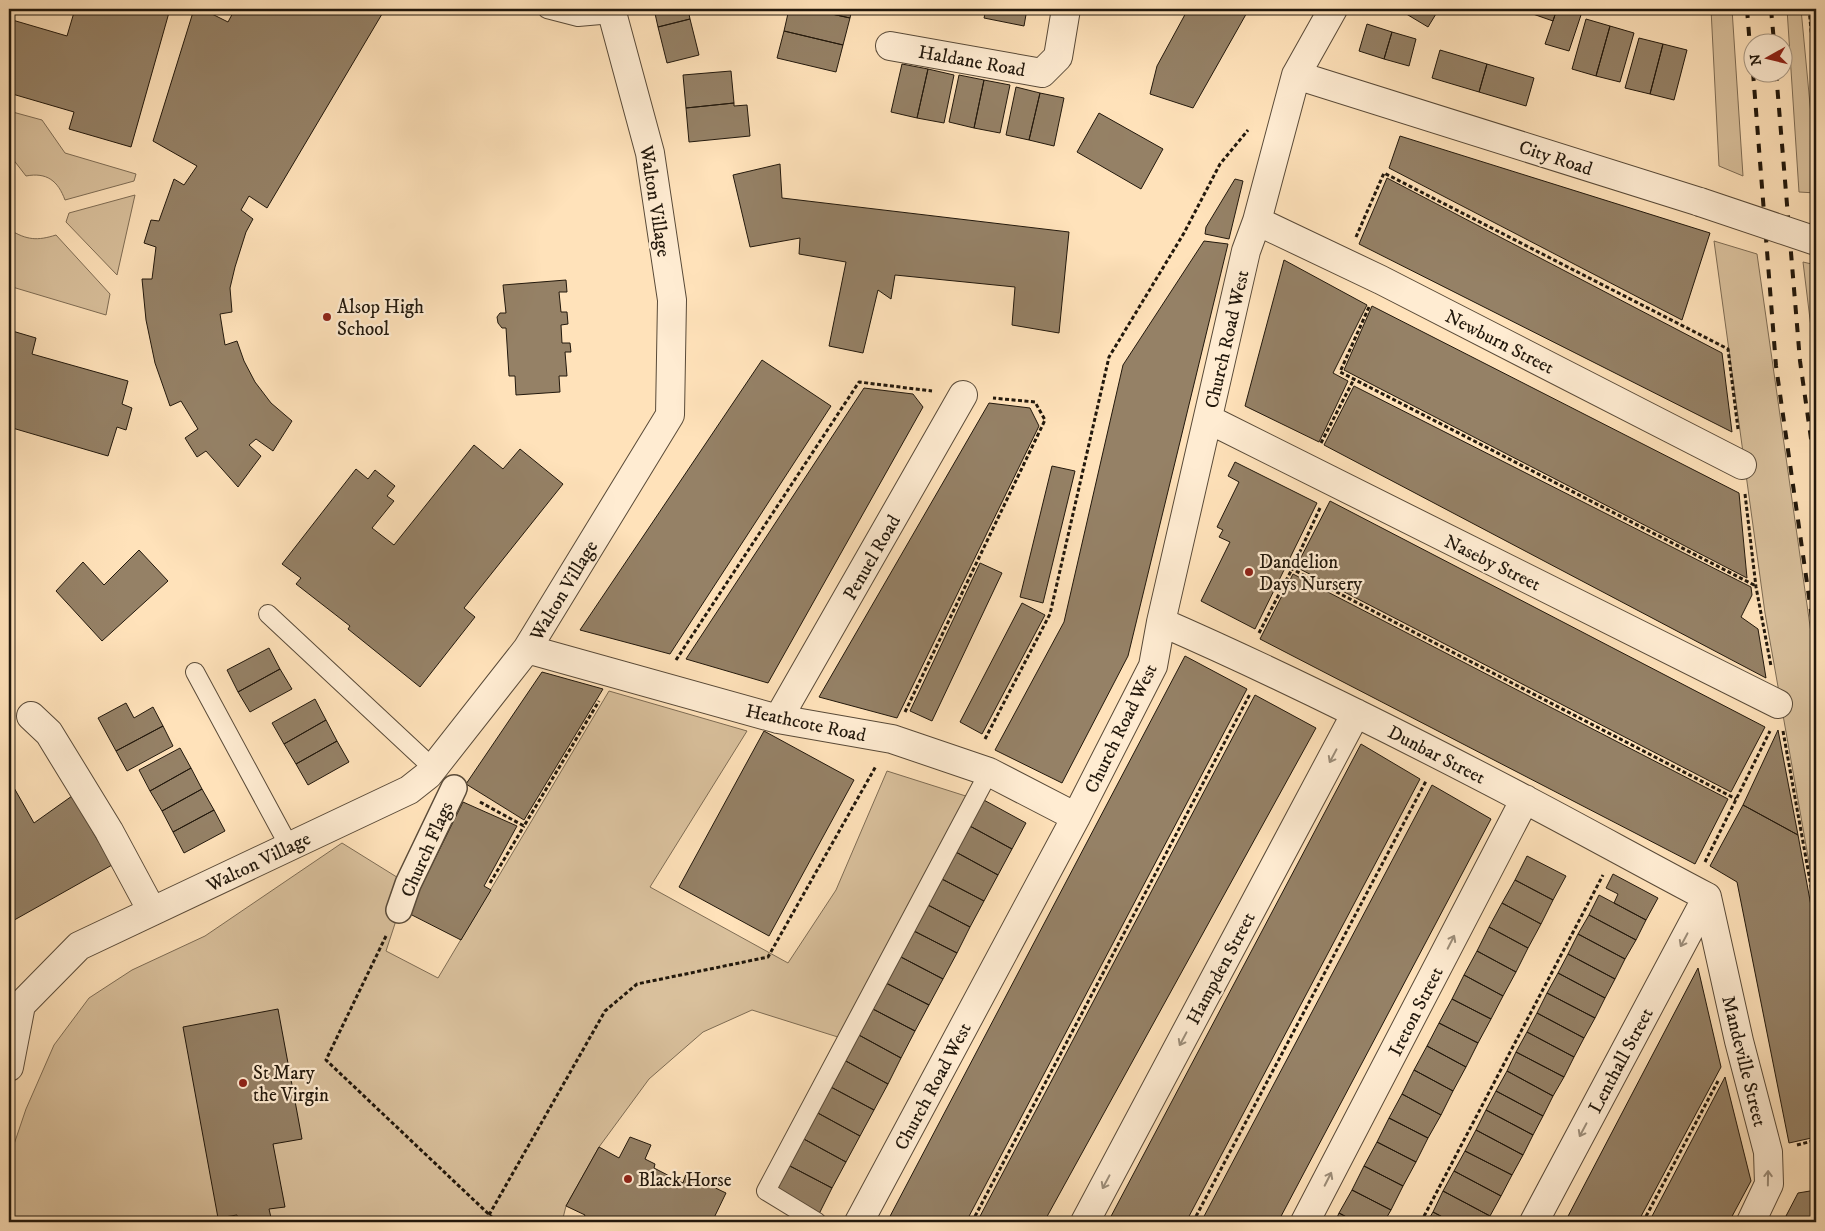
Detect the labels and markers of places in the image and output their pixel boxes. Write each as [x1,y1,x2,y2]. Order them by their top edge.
place label: Alsop High School [337,296,424,341]
marker: Alsop High School [321,311,333,323]
place label: Dandelion Days Nursery [1259,551,1363,596]
marker: Dandelion Days Nursery [1243,566,1255,578]
place label: St Mary the Virgin [253,1062,329,1107]
marker: St Mary the Virgin [237,1077,249,1089]
place label: Black Horse [638,1169,732,1192]
marker: Black Horse [622,1173,634,1185]

